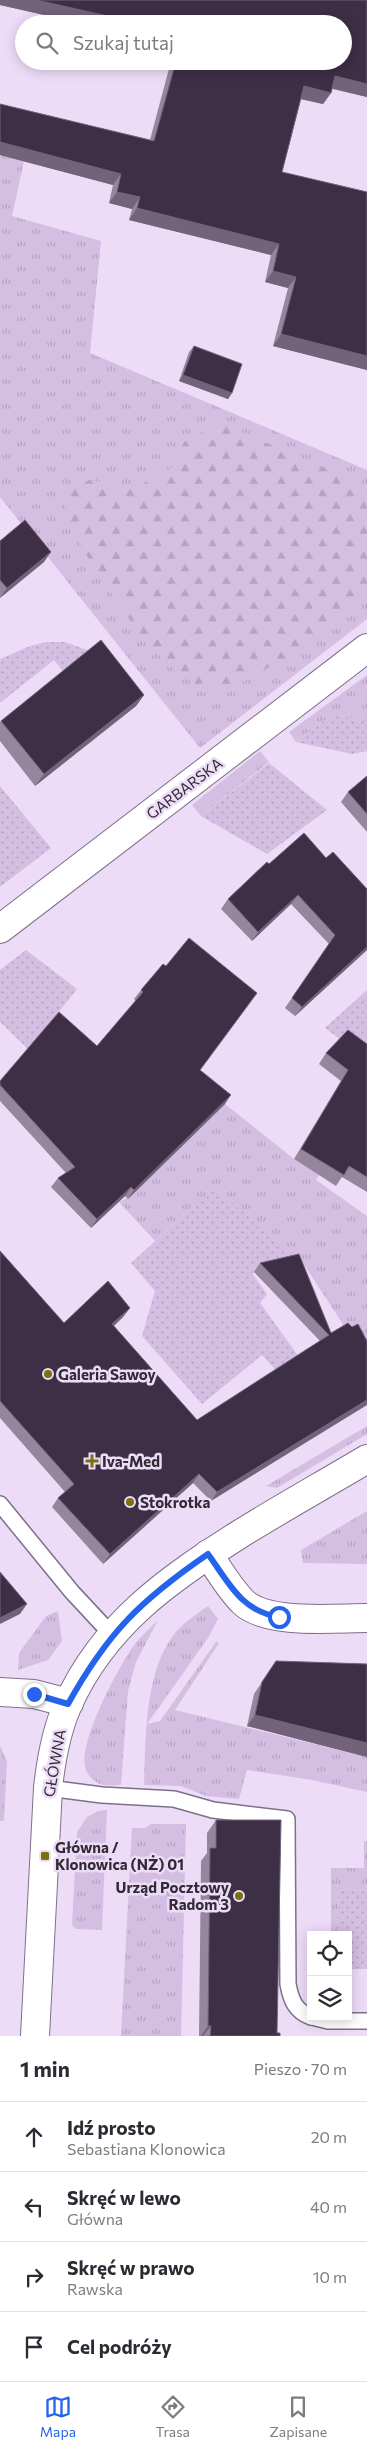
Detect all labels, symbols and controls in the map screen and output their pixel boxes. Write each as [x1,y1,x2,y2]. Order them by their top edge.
search box [15,15,352,70]
icon: search [33,29,61,57]
text: Szukaj tutaj [73,31,174,54]
street label: GARBARSKA [142,754,226,822]
place label: Galeria Sawoy [58,1365,156,1383]
marker: Galeria Sawoy [42,1368,54,1380]
place label: Iva-Med [102,1452,160,1470]
marker: Iva-Med [86,1455,98,1467]
place label: Stokrotka [140,1493,211,1511]
marker: Stokrotka [124,1496,136,1508]
route start [268,1606,291,1629]
route end [23,1683,46,1706]
street label: GŁÓWNA [38,1728,69,1798]
place label: Główna / Klonowica (NŻ) 01 [55,1838,184,1873]
marker: Główna / Klonowica (NŻ) 01 [39,1850,51,1862]
place label: Urząd Pocztowy Radom 3 [116,1878,230,1913]
marker: Urząd Pocztowy Radom 3 [233,1890,245,1902]
map controls [307,1931,352,2021]
button: locate [307,1931,352,1976]
button: layers [307,1976,352,2021]
text: 1 min [20,2056,70,2081]
text: Pieszo · 70 m [254,2059,347,2078]
text: Idź prosto [67,2116,156,2139]
icon: ahead [20,2123,48,2151]
text: 20 m [311,2127,347,2146]
text: Sebastiana Klonowica [67,2139,226,2158]
text: Skręć w lewo [67,2186,181,2209]
icon: left [20,2193,48,2221]
text: 40 m [310,2197,347,2216]
text: Główna [67,2209,123,2228]
text: Skręć w prawo [67,2256,195,2279]
icon: right [20,2263,48,2291]
text: 10 m [313,2267,347,2286]
text: Rawska [67,2279,123,2298]
icon: arrive [20,2333,48,2361]
text: Cel podróży [67,2335,172,2358]
tab: Mapa [40,2393,76,2440]
tab: Trasa [156,2393,190,2440]
tab: Zapisane [269,2393,327,2440]

